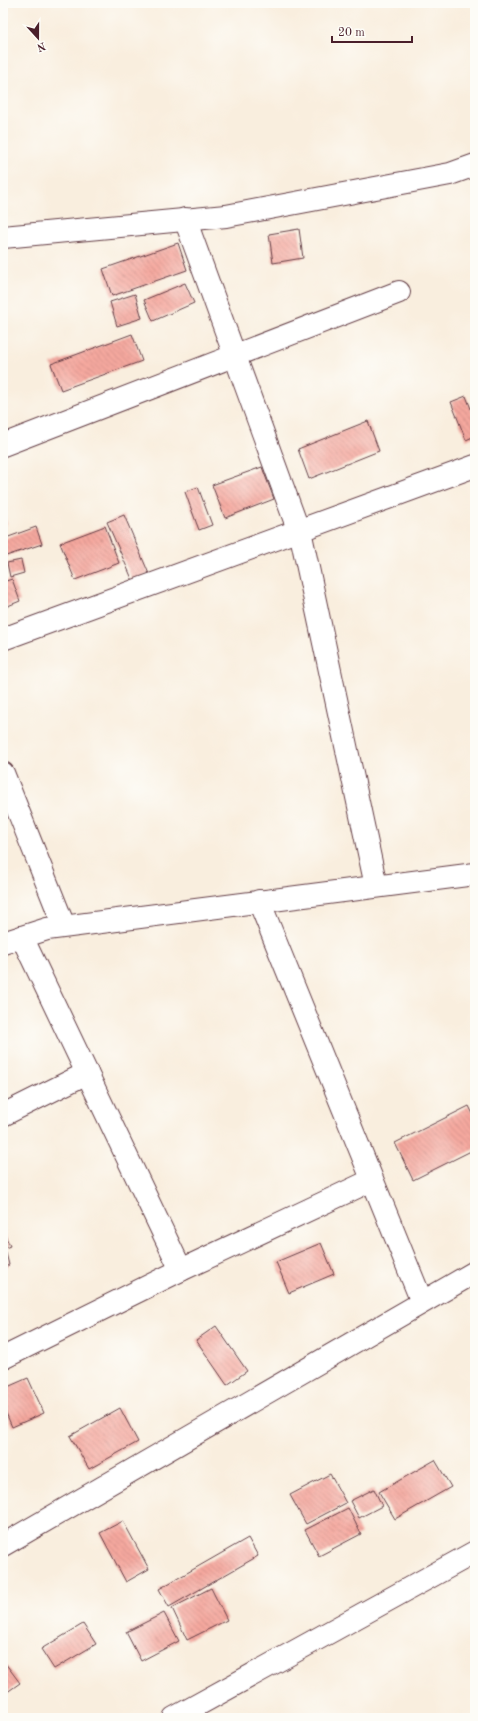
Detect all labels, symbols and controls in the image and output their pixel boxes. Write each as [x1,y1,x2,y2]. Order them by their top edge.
north arrow [18,18,58,58]
scale bar [332,18,412,44]
text: 20 m [338,27,365,39]
text: N [35,39,47,53]

